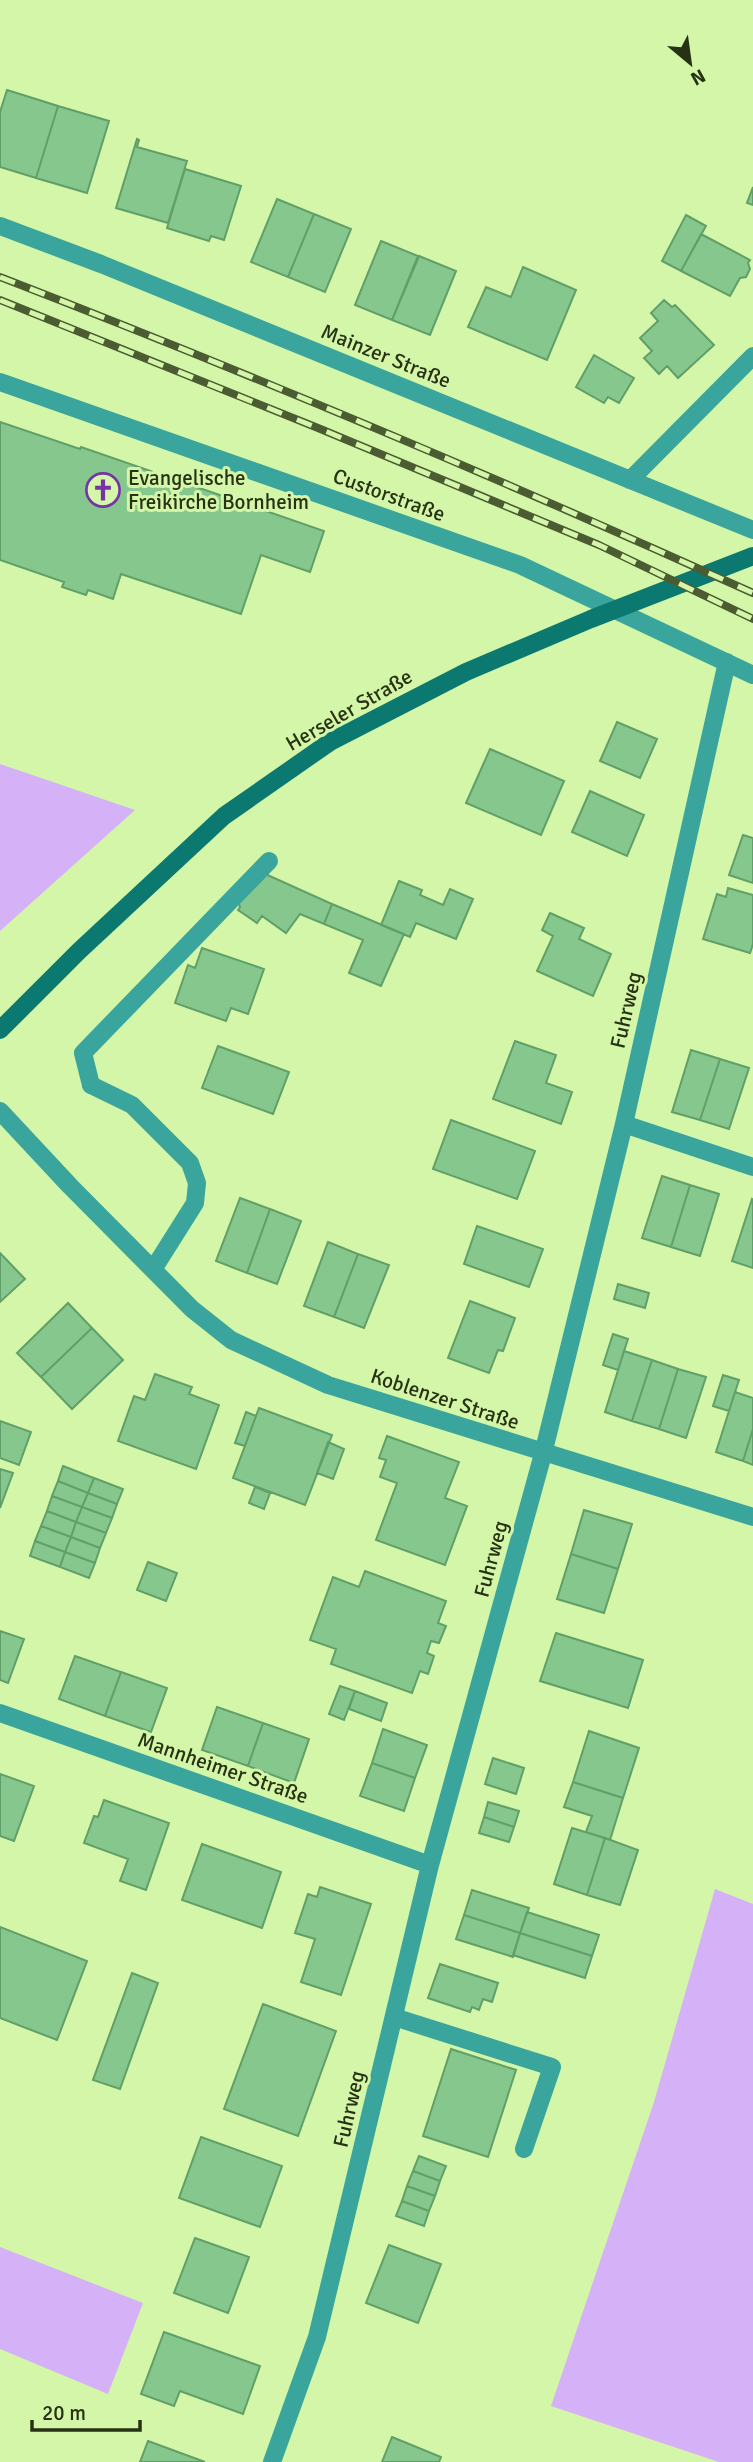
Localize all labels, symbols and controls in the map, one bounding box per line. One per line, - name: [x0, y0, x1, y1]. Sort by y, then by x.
- north arrow: [655, 28, 725, 98]
- text: N: [686, 63, 709, 91]
- street label: Mainzer Straße: [317, 318, 455, 394]
- street label: Custorstraße: [329, 463, 449, 527]
- place label: Evangelische Freikirche Bornheim: [128, 465, 309, 515]
- church icon: Evangelische Freikirche Bornheim: [84, 471, 122, 509]
- street label: Herseler Straße: [281, 663, 417, 757]
- street label: Fuhrweg: [605, 969, 647, 1051]
- street label: Koblenzer Straße: [367, 1363, 523, 1435]
- street label: Fuhrweg: [468, 1518, 514, 1600]
- street label: Mannheimer Straße: [134, 1727, 312, 1809]
- street label: Fuhrweg: [328, 2068, 370, 2150]
- scale bar: [32, 2388, 140, 2432]
- text: 20 m: [42, 2400, 86, 2426]

